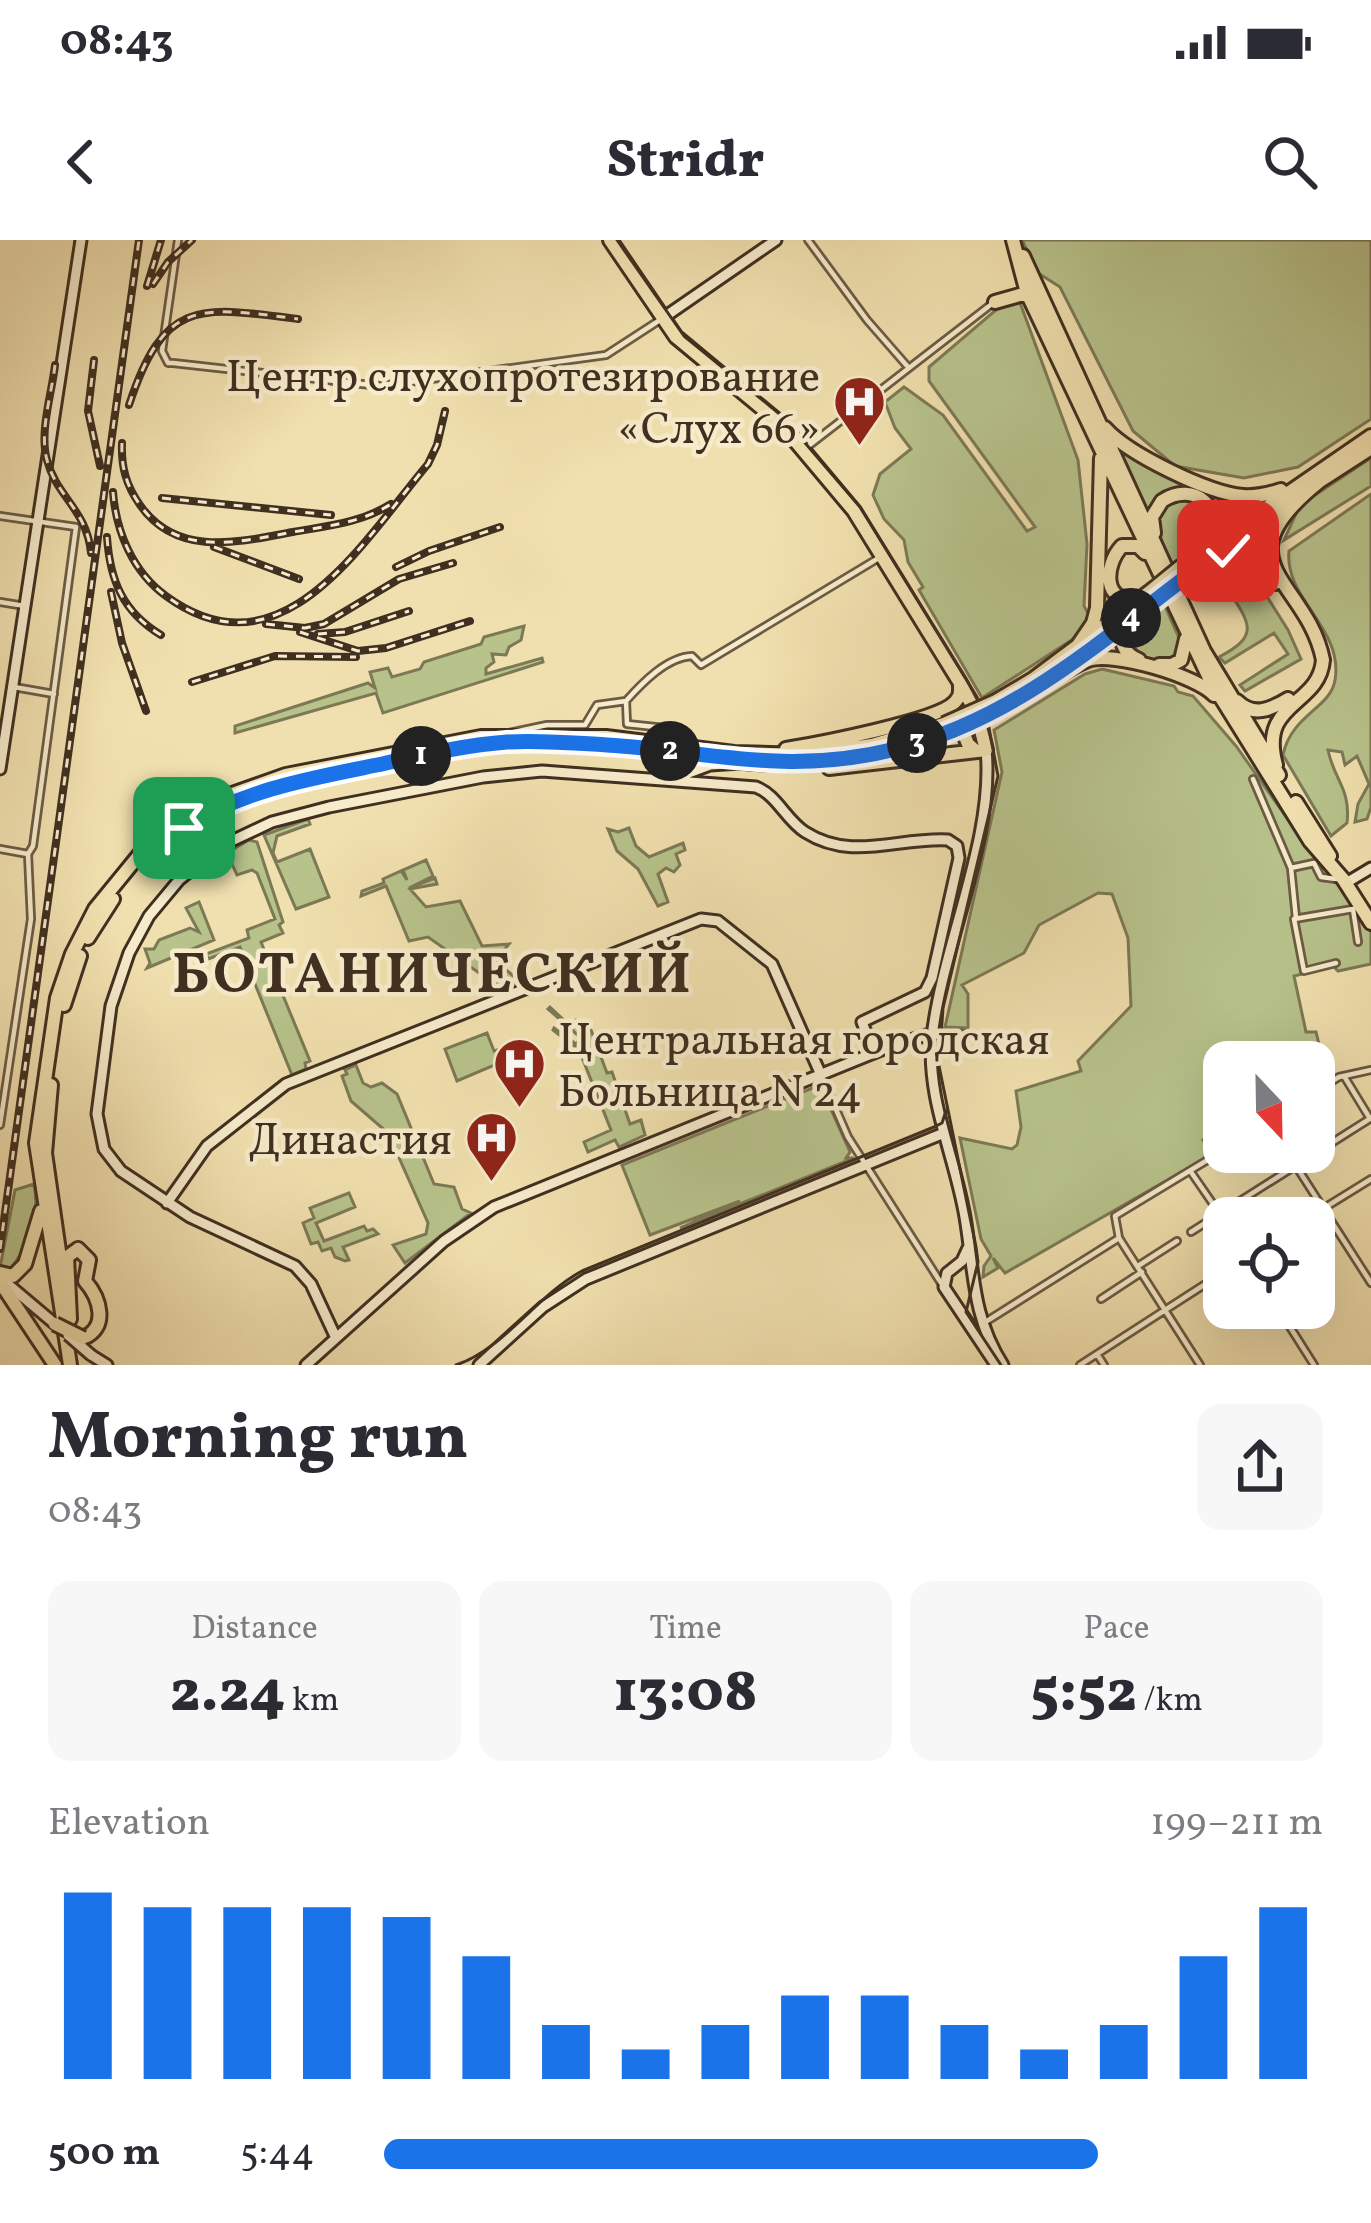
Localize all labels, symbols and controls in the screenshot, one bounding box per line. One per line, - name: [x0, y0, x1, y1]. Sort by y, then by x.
- text: 08:43: [60, 11, 174, 74]
- text: Stridr: [606, 125, 765, 200]
- icon: back: [48, 129, 114, 195]
- icon: search: [1257, 129, 1323, 195]
- place label: Центр слухопротезирование «Слух 66»: [226, 348, 820, 463]
- hospital icon: Центр слухопротезирование «Слух 66»: [831, 373, 887, 447]
- pin: [1177, 500, 1279, 602]
- icon: check: [1195, 518, 1261, 584]
- pin: 4: [1101, 588, 1161, 648]
- text: 4: [1121, 595, 1141, 641]
- pin: 3: [887, 713, 947, 773]
- text: 3: [909, 720, 925, 766]
- pin: 2: [640, 721, 700, 781]
- pin: 1: [391, 726, 451, 786]
- text: 2: [661, 728, 679, 774]
- text: 1: [414, 733, 428, 779]
- pin: [133, 777, 235, 879]
- icon: arrive: [151, 795, 217, 861]
- district label: БОТАНИЧЕСКИЙ: [172, 938, 694, 1017]
- place label: Центральная городская Больница N 24: [558, 1011, 1050, 1126]
- hospital icon: Центральная городская Больница N 24: [491, 1036, 547, 1110]
- north arrow: [1203, 1041, 1335, 1173]
- map controls: [1203, 1041, 1335, 1329]
- hospital icon: Династия: [463, 1110, 519, 1184]
- place label: Династия: [248, 1111, 452, 1174]
- button: locate: [1203, 1197, 1335, 1329]
- text: Morning run: [48, 1394, 469, 1486]
- button: share: [1197, 1404, 1323, 1530]
- text: 08:43: [48, 1485, 142, 1539]
- text: Distance: [191, 1607, 318, 1653]
- text: Time: [649, 1607, 722, 1653]
- text: Pace: [1084, 1607, 1150, 1653]
- text: 2.24: [170, 1653, 285, 1736]
- text: 13:08: [613, 1653, 758, 1736]
- text: 5:52: [1030, 1653, 1137, 1736]
- text: km: [285, 1679, 339, 1725]
- text: /km: [1137, 1679, 1203, 1725]
- text: Elevation: [48, 1797, 210, 1851]
- text: 199–211 m: [1150, 1797, 1323, 1851]
- text: 500 m: [48, 2127, 160, 2181]
- text: 5:44: [240, 2127, 315, 2181]

